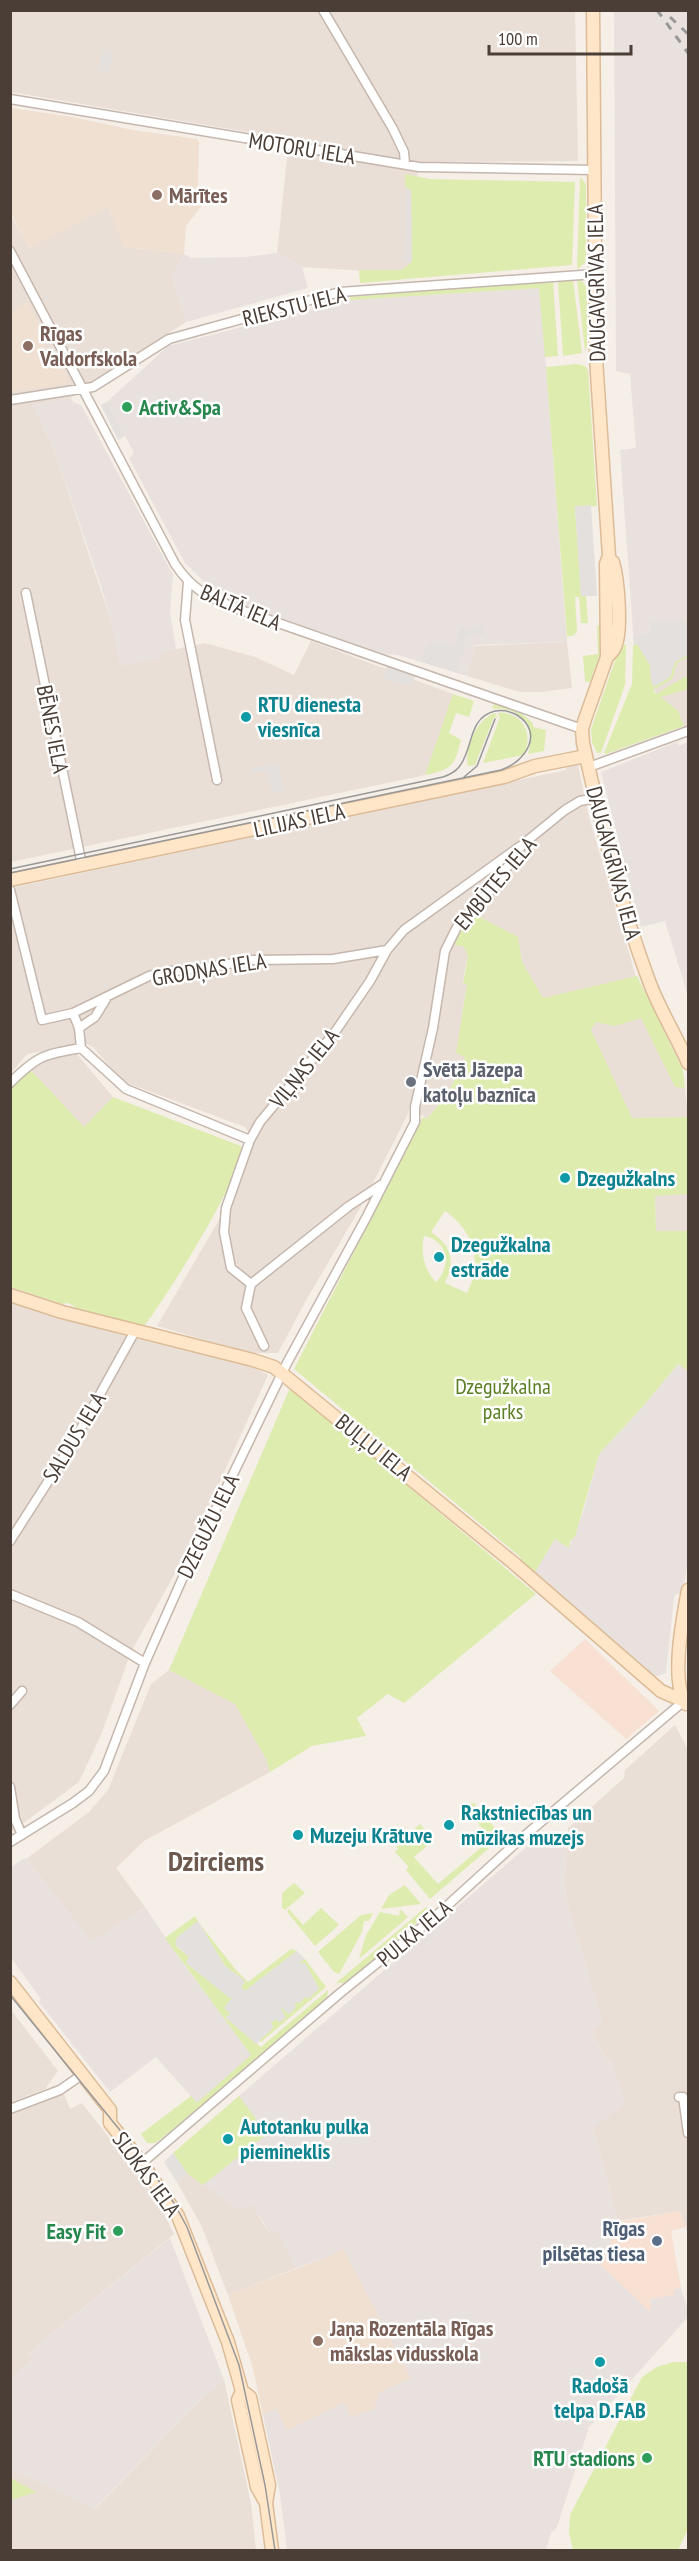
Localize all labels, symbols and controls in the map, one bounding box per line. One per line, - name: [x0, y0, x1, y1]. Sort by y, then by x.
- scale bar: [489, 18, 632, 56]
- text: 100 m: [498, 27, 538, 50]
- street label: MOTORU IELA: [247, 126, 358, 170]
- place label: Mārītes: [169, 181, 228, 209]
- marker: Mārītes: [150, 188, 164, 202]
- street label: DAUGAVGRĪVAS IELA: [581, 203, 611, 362]
- street label: RIEKSTU IELA: [239, 280, 349, 332]
- place label: Rīgas Valdorfskola: [39, 319, 137, 372]
- marker: Rīgas Valdorfskola: [21, 339, 35, 353]
- place label: Activ&Spa: [138, 393, 221, 421]
- marker: Activ&Spa: [120, 400, 134, 414]
- street label: BALTĀ IELA: [196, 578, 286, 637]
- street label: BĒNES IELA: [31, 682, 75, 776]
- place label: RTU dienesta viesnīca: [257, 690, 361, 743]
- marker: RTU dienesta viesnīca: [239, 710, 253, 724]
- street label: DAUGAVGRĪVAS IELA: [580, 783, 648, 943]
- street label: LILIJAS IELA: [251, 797, 348, 843]
- street label: EMBŪTES IELA: [448, 830, 542, 935]
- street label: GRODŅAS IELA: [150, 946, 269, 992]
- street label: VIĻŅAS IELA: [263, 1022, 345, 1115]
- place label: Svētā Jāzepa katoļu baznīca: [423, 1055, 536, 1108]
- marker: Svētā Jāzepa katoļu baznīca: [404, 1075, 418, 1089]
- place label: Dzegužkalns: [577, 1164, 675, 1192]
- marker: Dzegužkalns: [558, 1171, 572, 1185]
- place label: Dzegužkalna estrāde: [451, 1230, 551, 1283]
- marker: Dzegužkalna estrāde: [432, 1250, 446, 1264]
- park label: Dzegužkalna parks: [455, 1372, 551, 1425]
- street label: SALDUS IELA: [36, 1386, 112, 1487]
- street label: BUĻĻU IELA: [330, 1408, 418, 1487]
- street label: DZEGUŽU IELA: [171, 1469, 246, 1583]
- place label: Rakstniecības un mūzikas muzejs: [461, 1798, 592, 1851]
- marker: Rakstniecības un mūzikas muzejs: [442, 1818, 456, 1832]
- place label: Muzeju Krātuve: [310, 1821, 432, 1849]
- marker: Muzeju Krātuve: [291, 1828, 305, 1842]
- district label: Dzirciems: [168, 1842, 264, 1879]
- street label: PULKA IELA: [371, 1893, 458, 1972]
- place label: Autotanku pulka piemineklis: [239, 2112, 369, 2165]
- street label: SLOKAS IELA: [107, 2126, 188, 2223]
- marker: Autotanku pulka piemineklis: [221, 2132, 235, 2146]
- place label: Rīgas pilsētas tiesa: [543, 2214, 645, 2267]
- place label: Easy Fit: [47, 2217, 107, 2245]
- marker: Easy Fit: [111, 2224, 125, 2238]
- marker: Rīgas pilsētas tiesa: [650, 2234, 664, 2248]
- place label: Jaņa Rozentāla Rīgas mākslas vidusskola: [329, 2314, 494, 2367]
- marker: Jaņa Rozentāla Rīgas mākslas vidusskola: [311, 2334, 325, 2348]
- marker: Radošā telpa D.FAB: [593, 2355, 607, 2369]
- place label: Radošā telpa D.FAB: [554, 2371, 646, 2424]
- place label: RTU stadions: [533, 2444, 635, 2472]
- marker: RTU stadions: [640, 2451, 654, 2465]

